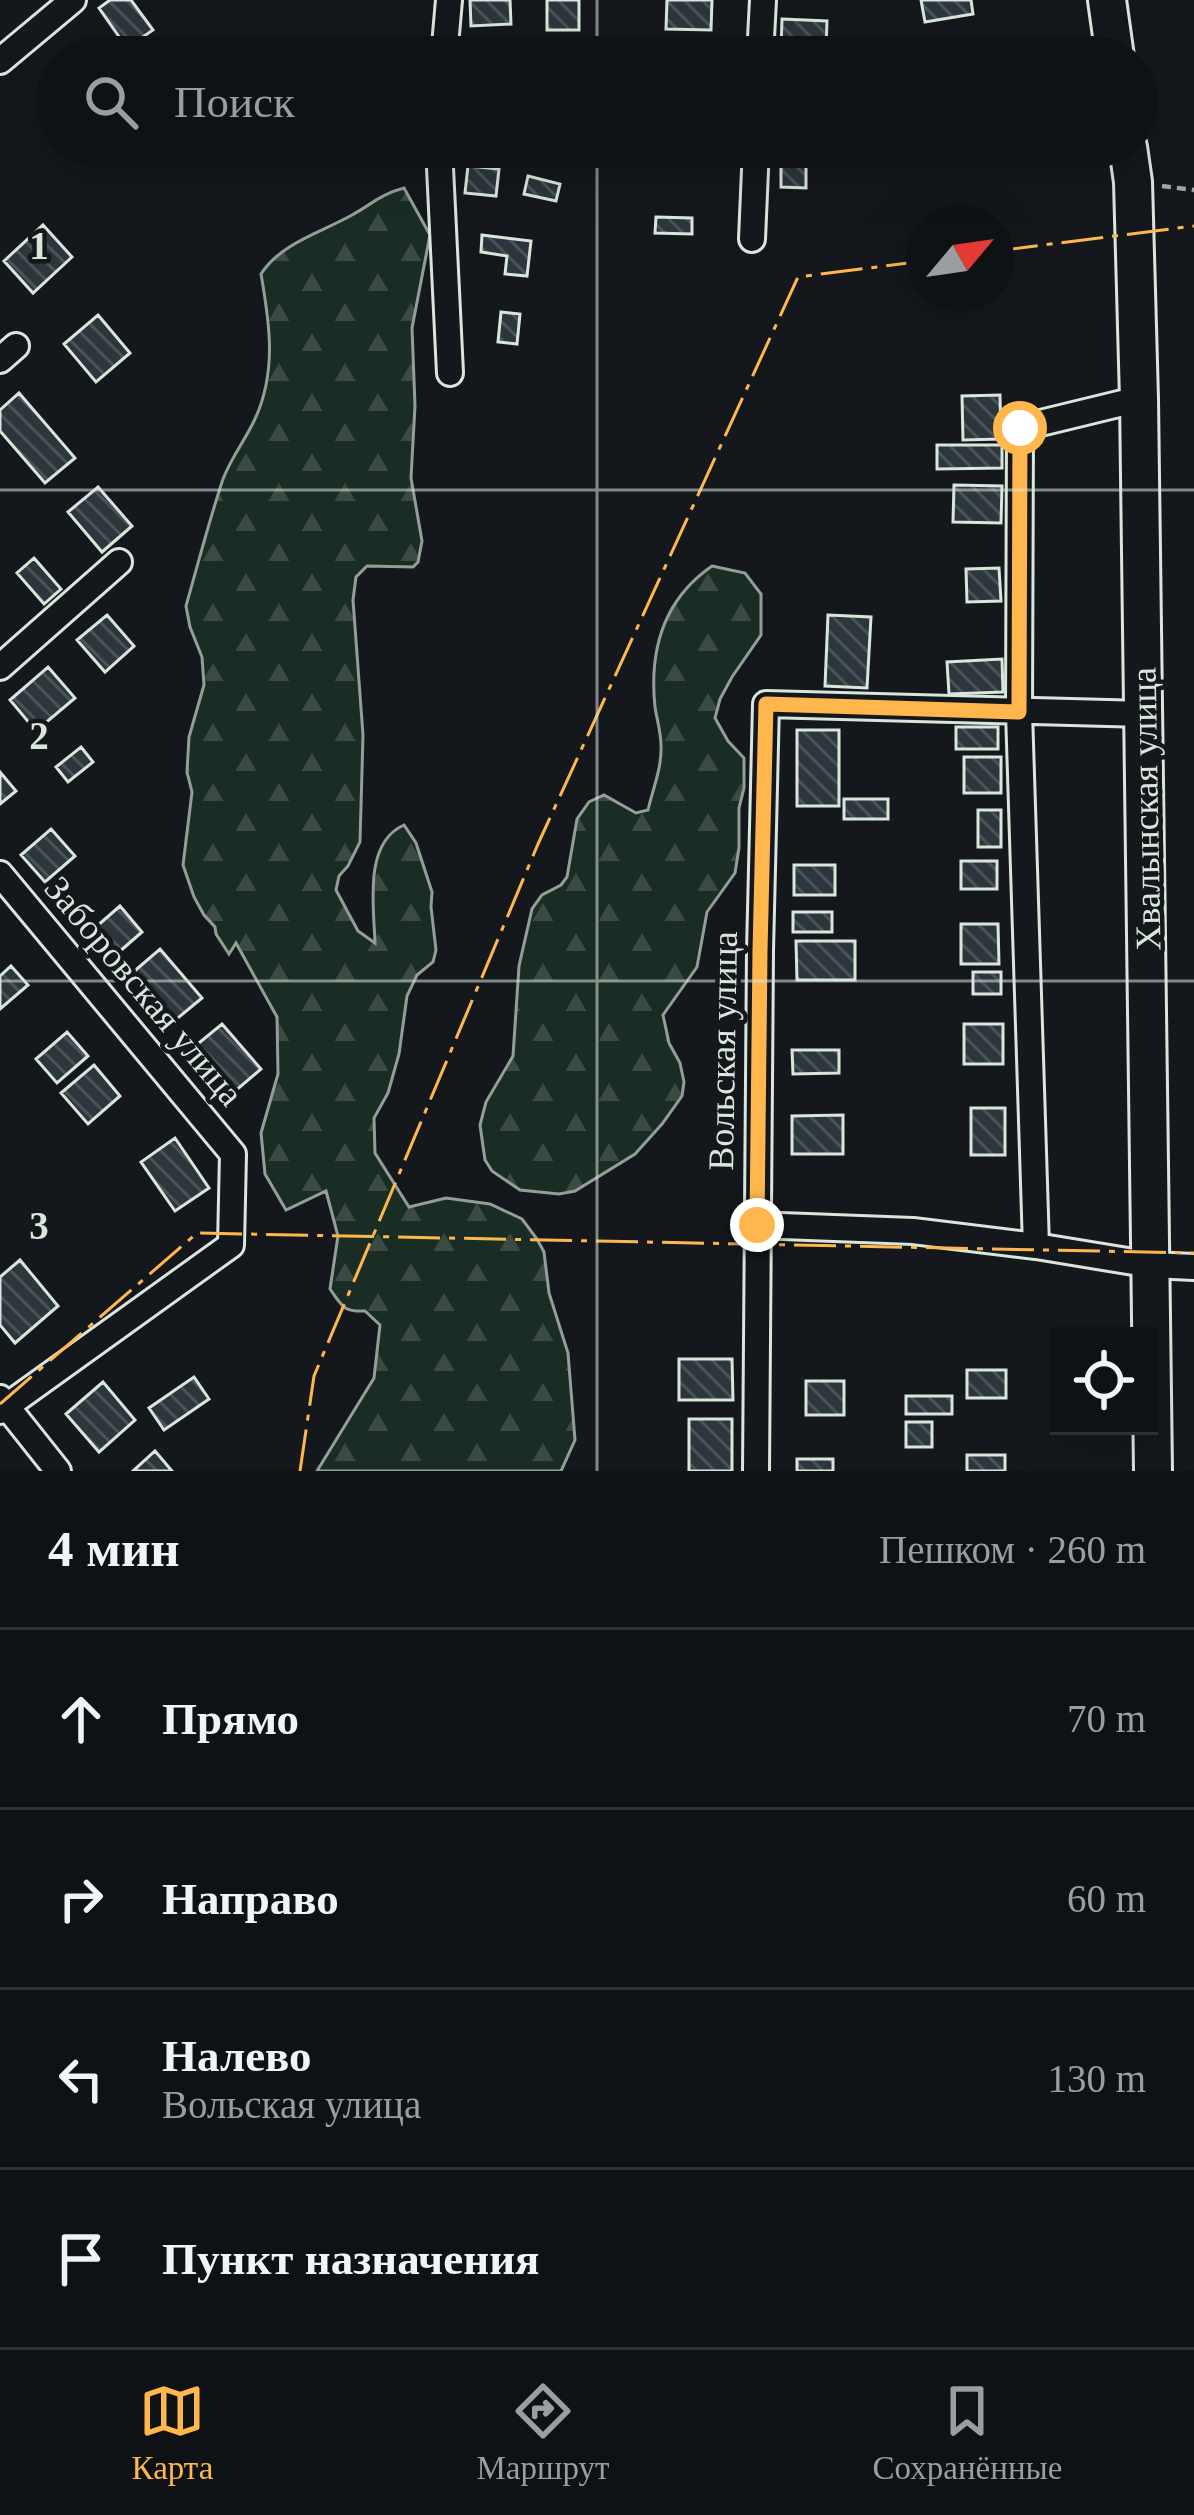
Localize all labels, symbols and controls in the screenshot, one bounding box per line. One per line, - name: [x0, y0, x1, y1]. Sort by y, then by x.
- search box: [36, 36, 1158, 168]
- icon: search: [78, 69, 144, 135]
- text: Поиск: [174, 77, 295, 127]
- north arrow: [906, 204, 1014, 312]
- text: 1: [29, 224, 49, 267]
- route start: [993, 401, 1047, 455]
- street label: Хвалынская улица: [1124, 667, 1168, 951]
- text: 2: [29, 714, 49, 757]
- street label: Заборовская улица: [37, 868, 251, 1114]
- street label: Вольская улица: [701, 931, 745, 1171]
- route end: [730, 1198, 784, 1252]
- text: 3: [29, 1204, 49, 1247]
- map controls: [1050, 1327, 1158, 1435]
- button: locate: [1050, 1327, 1158, 1435]
- text: 4 мин: [48, 1521, 180, 1577]
- text: Пешком · 260 m: [879, 1528, 1146, 1571]
- icon: ahead: [48, 1686, 114, 1752]
- text: Прямо: [162, 1694, 299, 1744]
- text: 70 m: [1067, 1697, 1146, 1740]
- icon: right: [48, 1866, 114, 1932]
- text: Направо: [162, 1874, 339, 1924]
- text: 60 m: [1067, 1877, 1146, 1920]
- text: Налево: [162, 2031, 312, 2081]
- icon: left: [48, 2046, 114, 2112]
- text: 130 m: [1047, 2057, 1146, 2100]
- text: Вольская улица: [162, 2083, 421, 2126]
- icon: arrive: [48, 2226, 114, 2292]
- text: Пункт назначения: [162, 2234, 539, 2284]
- tab: Карта: [132, 2378, 213, 2487]
- tab: Маршрут: [477, 2378, 609, 2487]
- tab: Сохранённые: [873, 2378, 1062, 2487]

